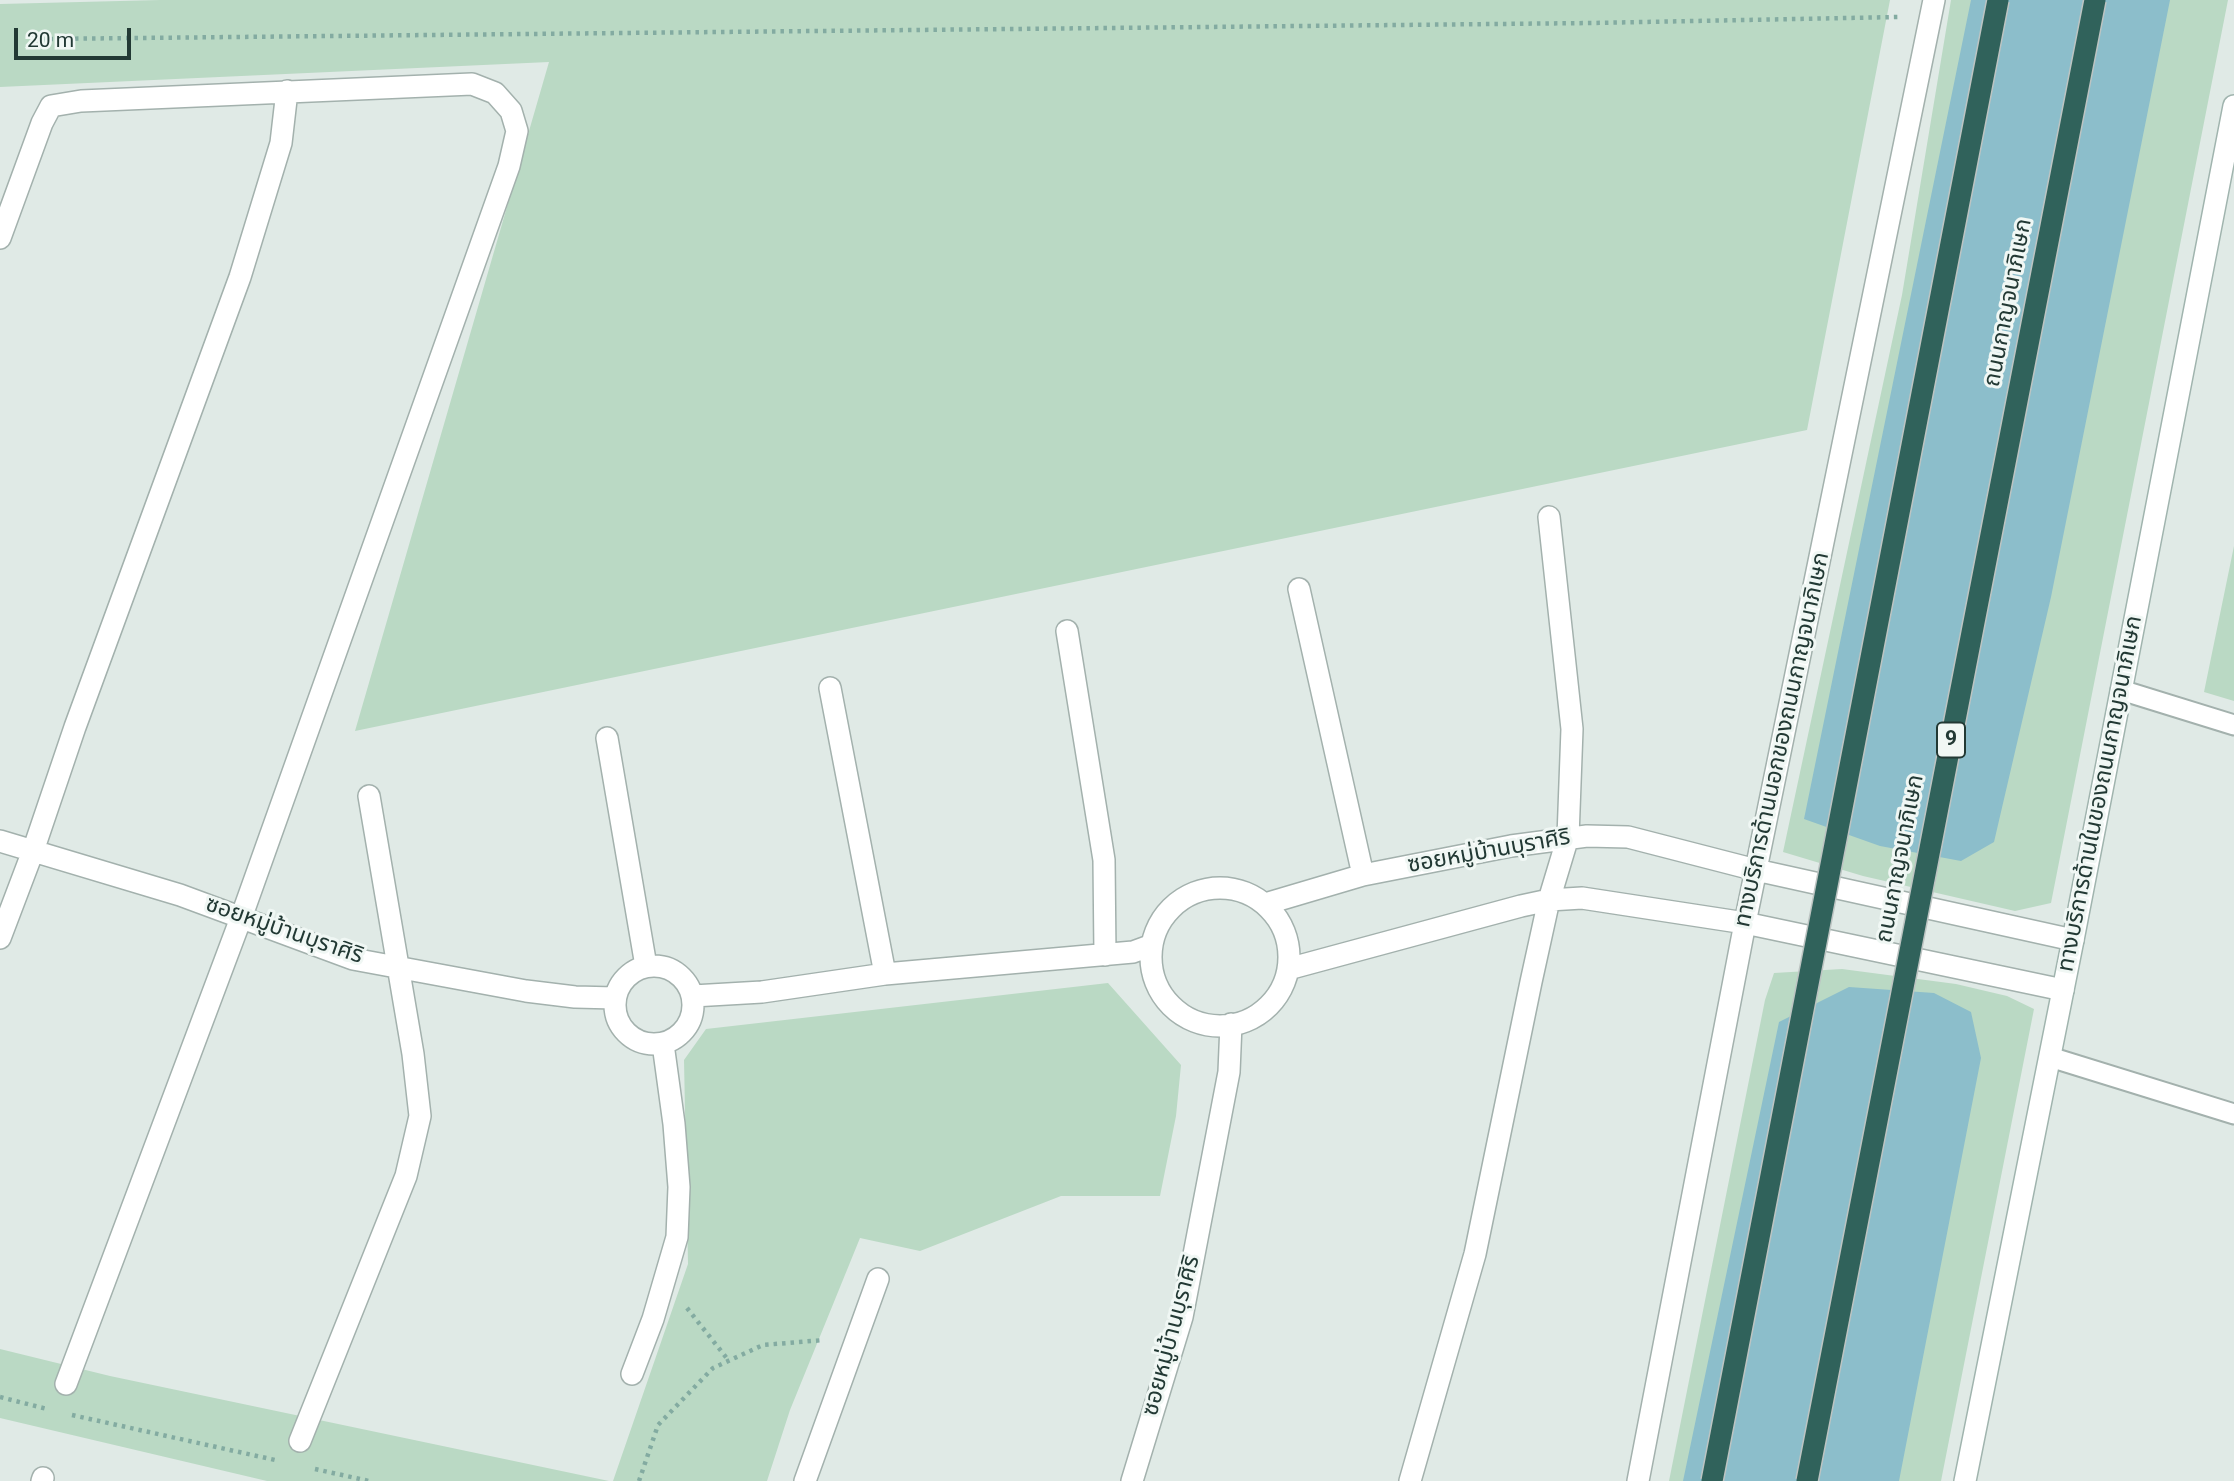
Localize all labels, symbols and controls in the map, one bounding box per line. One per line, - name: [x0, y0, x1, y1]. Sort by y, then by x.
- scale bar: [18, 14, 135, 58]
- text: 20 m: [27, 28, 74, 52]
- street label: ถนนกาญจนาภิเษก: [1979, 217, 2039, 389]
- street label: ทางบริการด้านนอกของถนนกาญจนาภิเษก: [1730, 550, 1836, 930]
- street label: ทางบริการด้านในของถนนกาญจนาภิเษก: [2053, 614, 2149, 974]
- road number: 9: [1937, 722, 1965, 758]
- street label: ถนนกาญจนาภิเษก: [1871, 773, 1931, 945]
- street label: ซอยหมู่บ้านบุราศิริ: [1405, 824, 1573, 880]
- street label: ซอยหมู่บ้านบุราศิริ: [202, 891, 366, 971]
- street label: ซอยหมู่บ้านบุราศิริ: [1137, 1253, 1207, 1419]

